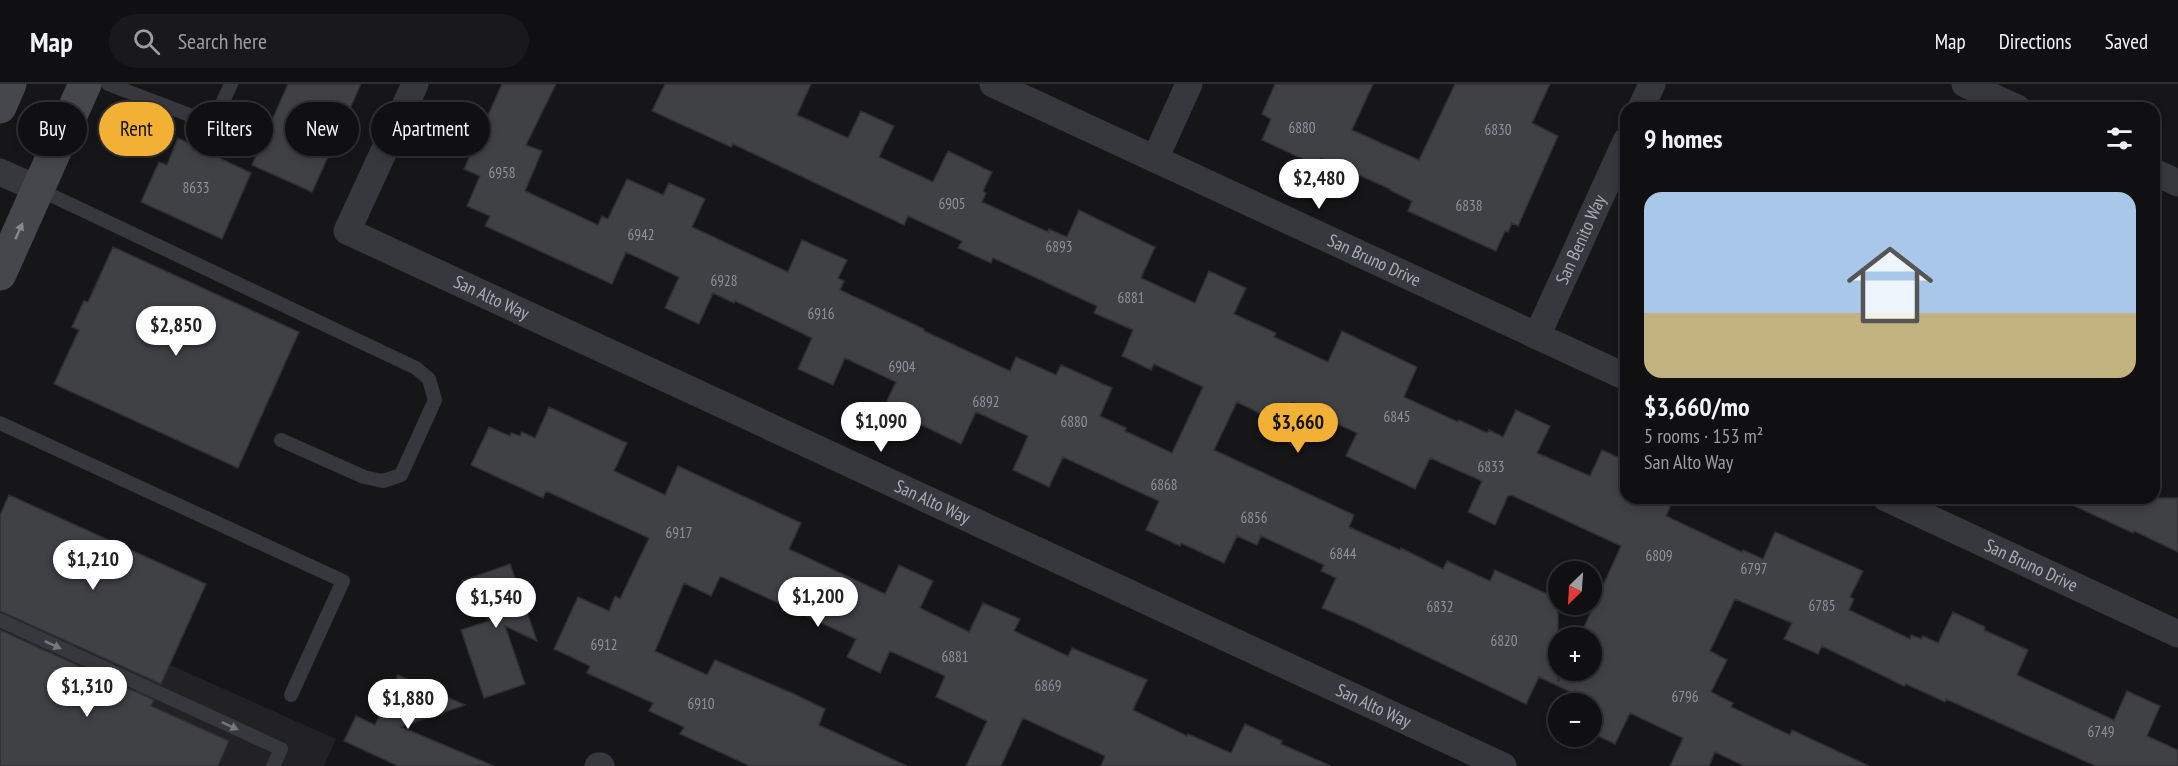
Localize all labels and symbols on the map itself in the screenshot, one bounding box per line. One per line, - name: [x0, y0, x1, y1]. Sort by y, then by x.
- house number: 6880: [1288, 118, 1316, 137]
- house number: 6830: [1484, 120, 1512, 139]
- pin: $2,480: [1270, 159, 1368, 210]
- house number: 6958: [488, 163, 516, 182]
- house number: 8633: [182, 178, 210, 197]
- street label: San Benito Way: [1550, 191, 1611, 288]
- house number: 6905: [938, 194, 966, 213]
- house number: 6838: [1455, 196, 1483, 215]
- one-way arrow: [14, 222, 24, 240]
- house number: 6942: [627, 225, 655, 244]
- street label: San Bruno Drive: [1324, 229, 1425, 291]
- house number: 6893: [1045, 237, 1073, 256]
- street label: San Alto Way: [450, 270, 533, 325]
- house number: 6928: [710, 271, 738, 290]
- house number: 6881: [1117, 288, 1145, 307]
- house number: 6916: [807, 304, 835, 323]
- pin: $2,850: [127, 306, 225, 357]
- house number: 6904: [888, 357, 916, 376]
- house number: 6892: [972, 392, 1000, 411]
- pin: $1,090: [832, 402, 930, 453]
- pin: $3,660: [1249, 403, 1347, 454]
- house number: 6845: [1383, 407, 1411, 426]
- house number: 6880: [1060, 412, 1088, 431]
- house number: 6833: [1477, 457, 1505, 476]
- street label: San Alto Way: [891, 474, 974, 529]
- house number: 6868: [1150, 475, 1178, 494]
- house number: 6856: [1240, 508, 1268, 527]
- house number: 6917: [665, 523, 693, 542]
- street label: San Bruno Drive: [1981, 534, 2081, 597]
- pin: $1,210: [44, 540, 142, 591]
- house number: 6844: [1329, 544, 1357, 563]
- house number: 6809: [1645, 546, 1673, 565]
- house number: 6797: [1740, 559, 1768, 578]
- north arrow: [1548, 561, 1602, 615]
- pin: $1,200: [769, 577, 867, 628]
- pin: $1,540: [447, 578, 545, 629]
- house number: 6785: [1808, 596, 1836, 615]
- house number: 6832: [1426, 597, 1454, 616]
- house number: 6820: [1490, 631, 1518, 650]
- house number: 6912: [590, 635, 618, 654]
- one-way arrow: [45, 640, 62, 649]
- house number: 6881: [941, 647, 969, 666]
- pin: $1,310: [38, 667, 136, 718]
- house number: 6869: [1034, 676, 1062, 695]
- street label: San Alto Way: [1332, 678, 1415, 733]
- pin: $1,880: [359, 679, 457, 730]
- house number: 6796: [1671, 687, 1699, 706]
- house number: 6910: [687, 694, 715, 713]
- one-way arrow: [222, 721, 239, 730]
- house number: 6749: [2087, 722, 2115, 741]

